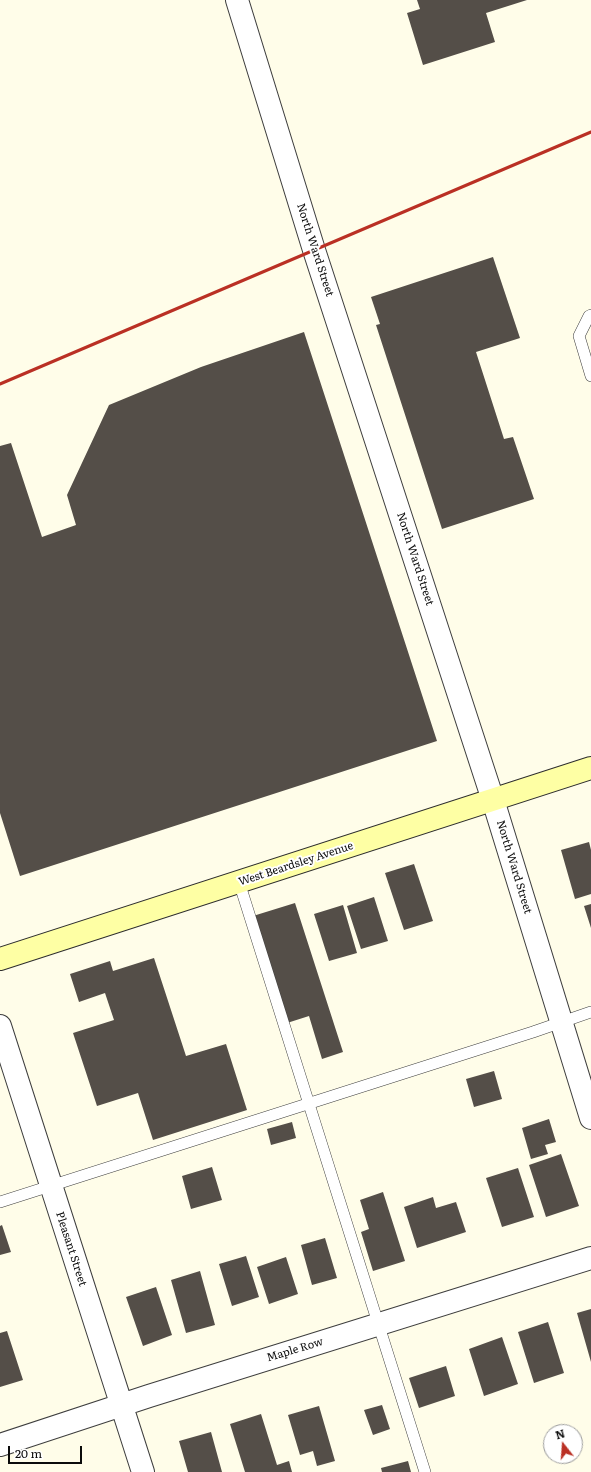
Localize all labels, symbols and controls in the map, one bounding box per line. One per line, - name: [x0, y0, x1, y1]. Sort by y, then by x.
- street label: North Ward Street: [294, 202, 336, 298]
- street label: North Ward Street: [394, 511, 436, 607]
- street label: North Ward Street: [493, 819, 535, 915]
- street label: West Beardsley Avenue: [237, 839, 355, 889]
- street label: Pleasant Street: [53, 1210, 89, 1288]
- street label: Maple Row: [265, 1335, 325, 1365]
- north arrow: [543, 1424, 583, 1464]
- text: N: [553, 1424, 567, 1442]
- scale bar: [10, 1438, 84, 1464]
- text: 20 m: [15, 1444, 42, 1462]

